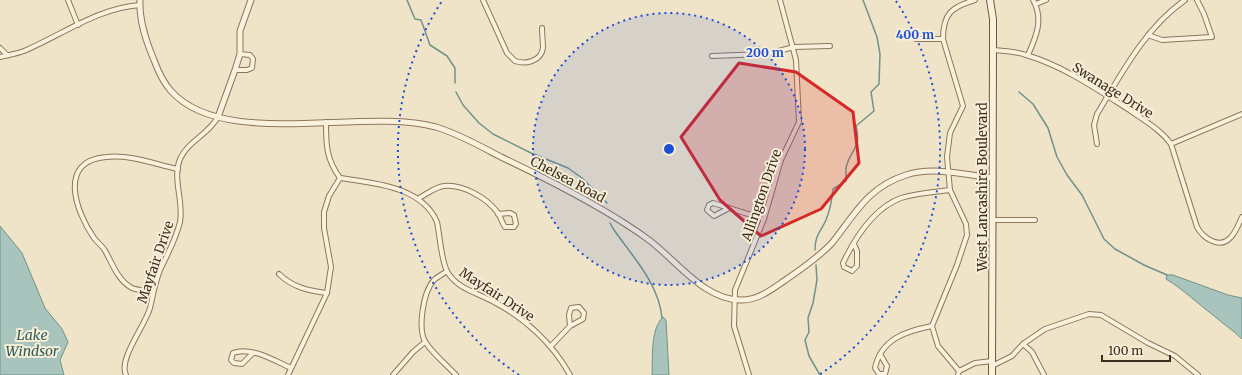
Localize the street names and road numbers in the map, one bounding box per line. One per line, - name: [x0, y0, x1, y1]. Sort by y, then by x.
- street label: Swanage Drive: [1069, 59, 1157, 122]
- street label: West Lancashire Boulevard: [974, 102, 991, 272]
- street label: Allington Drive: [737, 147, 785, 244]
- street label: Chelsea Road: [527, 153, 608, 206]
- street label: Mayfair Drive: [133, 219, 178, 306]
- street label: Mayfair Drive: [456, 264, 538, 325]

